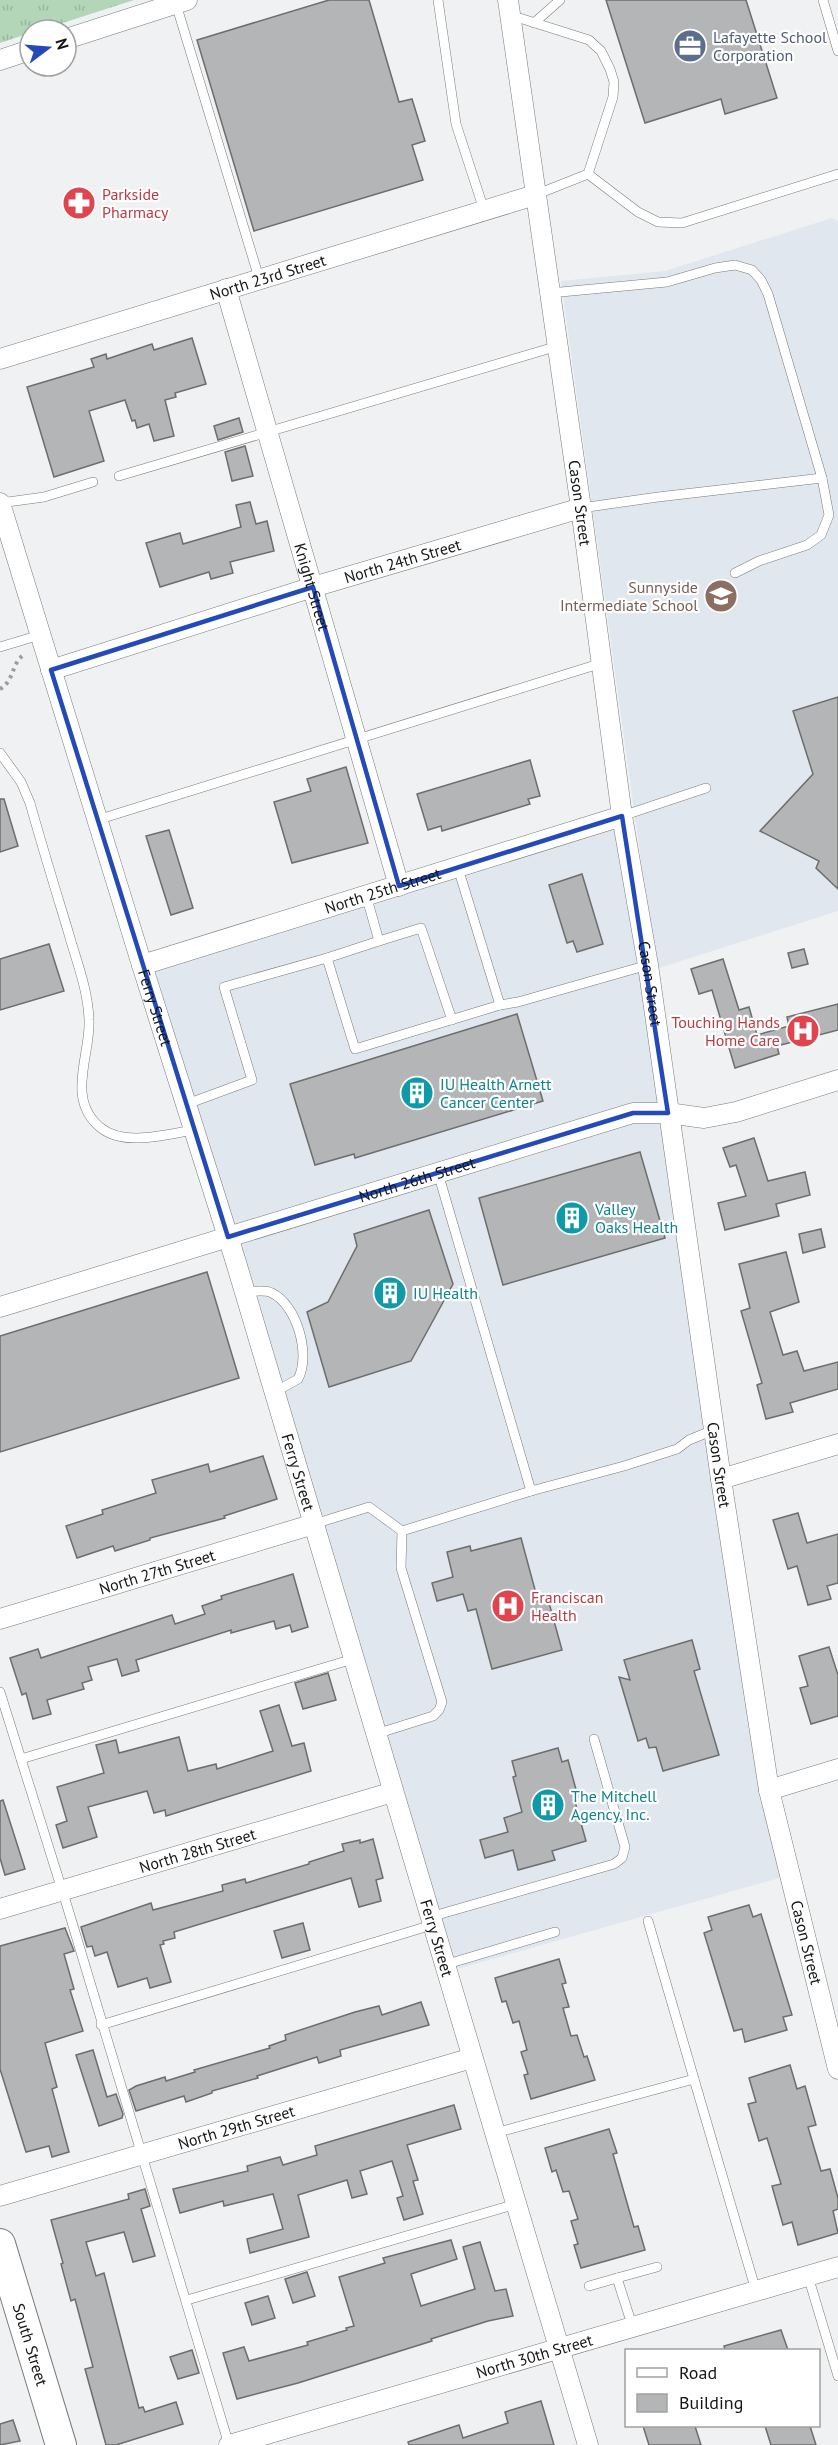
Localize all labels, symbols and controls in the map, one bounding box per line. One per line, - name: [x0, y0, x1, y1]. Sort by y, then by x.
- north arrow: [18, 18, 78, 78]
- place label: Lafayette School Corporation: [713, 27, 827, 65]
- office icon: Lafayette School Corporation: [672, 28, 708, 64]
- text: N: [51, 36, 73, 52]
- place label: Parkside Pharmacy: [102, 184, 169, 222]
- pharmacy icon: Parkside Pharmacy: [61, 185, 97, 221]
- street label: North 23rd Street: [207, 250, 329, 304]
- street label: Cason Street: [564, 459, 596, 547]
- street label: North 24th Street: [342, 534, 464, 587]
- street label: Knight Street: [290, 541, 335, 633]
- place label: Sunnyside Intermediate School: [560, 577, 698, 615]
- school or university icon: Sunnyside Intermediate School: [703, 578, 739, 614]
- street label: North 25th Street: [322, 863, 444, 918]
- street label: Cason Street: [634, 939, 667, 1028]
- street label: Ferry Street: [134, 967, 177, 1049]
- place label: Touching Hands Home Care: [671, 1012, 780, 1050]
- hospital icon: Touching Hands Home Care: [785, 1013, 821, 1049]
- place label: IU Health Arnett Cancer Center: [440, 1074, 552, 1112]
- building icon: IU Health Arnett Cancer Center: [399, 1075, 435, 1111]
- street label: North 26th Street: [356, 1152, 478, 1206]
- place label: Valley Oaks Health: [594, 1199, 678, 1237]
- building icon: Valley Oaks Health: [554, 1200, 590, 1236]
- building icon: IU Health: [372, 1275, 408, 1311]
- place label: IU Health: [413, 1283, 478, 1303]
- street label: Cason Street: [703, 1421, 735, 1509]
- street label: Ferry Street: [278, 1431, 319, 1514]
- street label: North 27th Street: [97, 1544, 218, 1598]
- place label: Franciscan Health: [531, 1587, 604, 1625]
- hospital icon: Franciscan Health: [490, 1588, 526, 1624]
- place label: The Mitchell Agency, Inc.: [571, 1786, 657, 1824]
- building icon: The Mitchell Agency, Inc.: [530, 1787, 566, 1823]
- street label: North 28th Street: [137, 1823, 259, 1877]
- street label: Ferry Street: [416, 1897, 458, 1979]
- street label: Cason Street: [787, 1898, 827, 1987]
- street label: North 29th Street: [175, 2100, 297, 2153]
- street label: South Street: [9, 2301, 53, 2389]
- street label: North 30th Street: [474, 2329, 595, 2382]
- legend: [625, 2349, 820, 2427]
- text: Road: [679, 2361, 717, 2384]
- text: Building: [679, 2391, 743, 2414]

